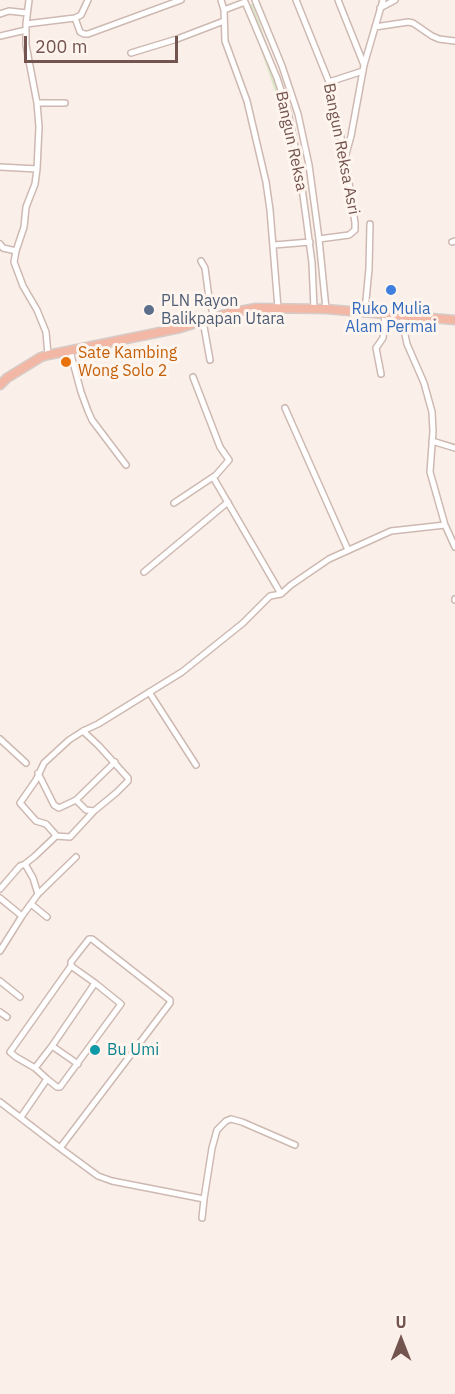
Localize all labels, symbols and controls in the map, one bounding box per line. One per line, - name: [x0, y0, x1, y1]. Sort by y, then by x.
- scale bar: [27, 24, 182, 62]
- text: 200 m: [35, 35, 87, 58]
- street label: Bangun Reksa Asri: [319, 82, 363, 216]
- street label: Bangun Reksa: [271, 89, 311, 193]
- marker: Ruko Mulia Alam Permai: [384, 283, 398, 297]
- place label: PLN Rayon Balikpapan Utara: [161, 291, 285, 329]
- place label: Ruko Mulia Alam Permai: [345, 299, 437, 337]
- marker: PLN Rayon Balikpapan Utara: [142, 303, 156, 317]
- place label: Sate Kambing Wong Solo 2: [78, 343, 177, 381]
- marker: Sate Kambing Wong Solo 2: [59, 355, 73, 369]
- place label: Bu Umi: [107, 1040, 159, 1060]
- marker: Bu Umi: [88, 1043, 102, 1057]
- north arrow: [371, 1310, 431, 1370]
- text: U: [395, 1312, 407, 1332]

